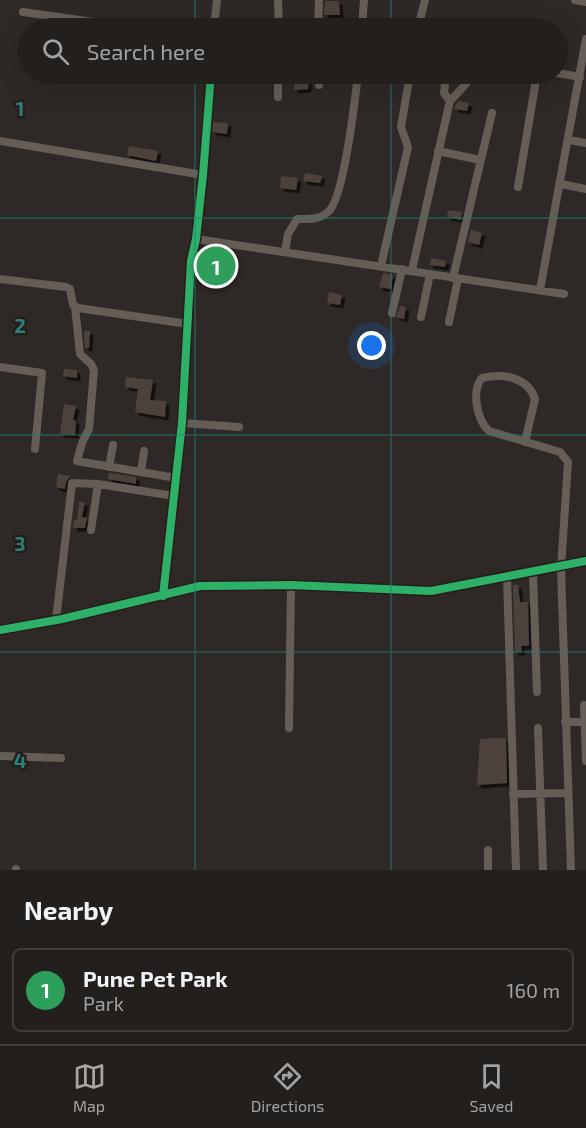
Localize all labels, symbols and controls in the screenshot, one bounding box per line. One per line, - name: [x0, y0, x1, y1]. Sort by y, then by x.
- search box: [18, 18, 568, 84]
- icon: search: [39, 35, 72, 68]
- text: Search here: [87, 38, 205, 64]
- text: 1: [16, 96, 24, 120]
- pin: 1: [196, 244, 236, 288]
- text: 2: [14, 313, 26, 337]
- your location: [357, 331, 386, 360]
- text: 3: [14, 531, 26, 555]
- text: 4: [14, 748, 27, 772]
- text: Nearby: [24, 894, 113, 925]
- text: Pune Pet Park: [83, 965, 227, 991]
- text: 1: [41, 978, 50, 1002]
- text: 160 m: [507, 978, 560, 1002]
- text: Park: [83, 991, 124, 1015]
- tab: Map: [73, 1060, 106, 1115]
- tab: Directions: [251, 1060, 324, 1115]
- tab: Saved: [470, 1060, 513, 1115]

